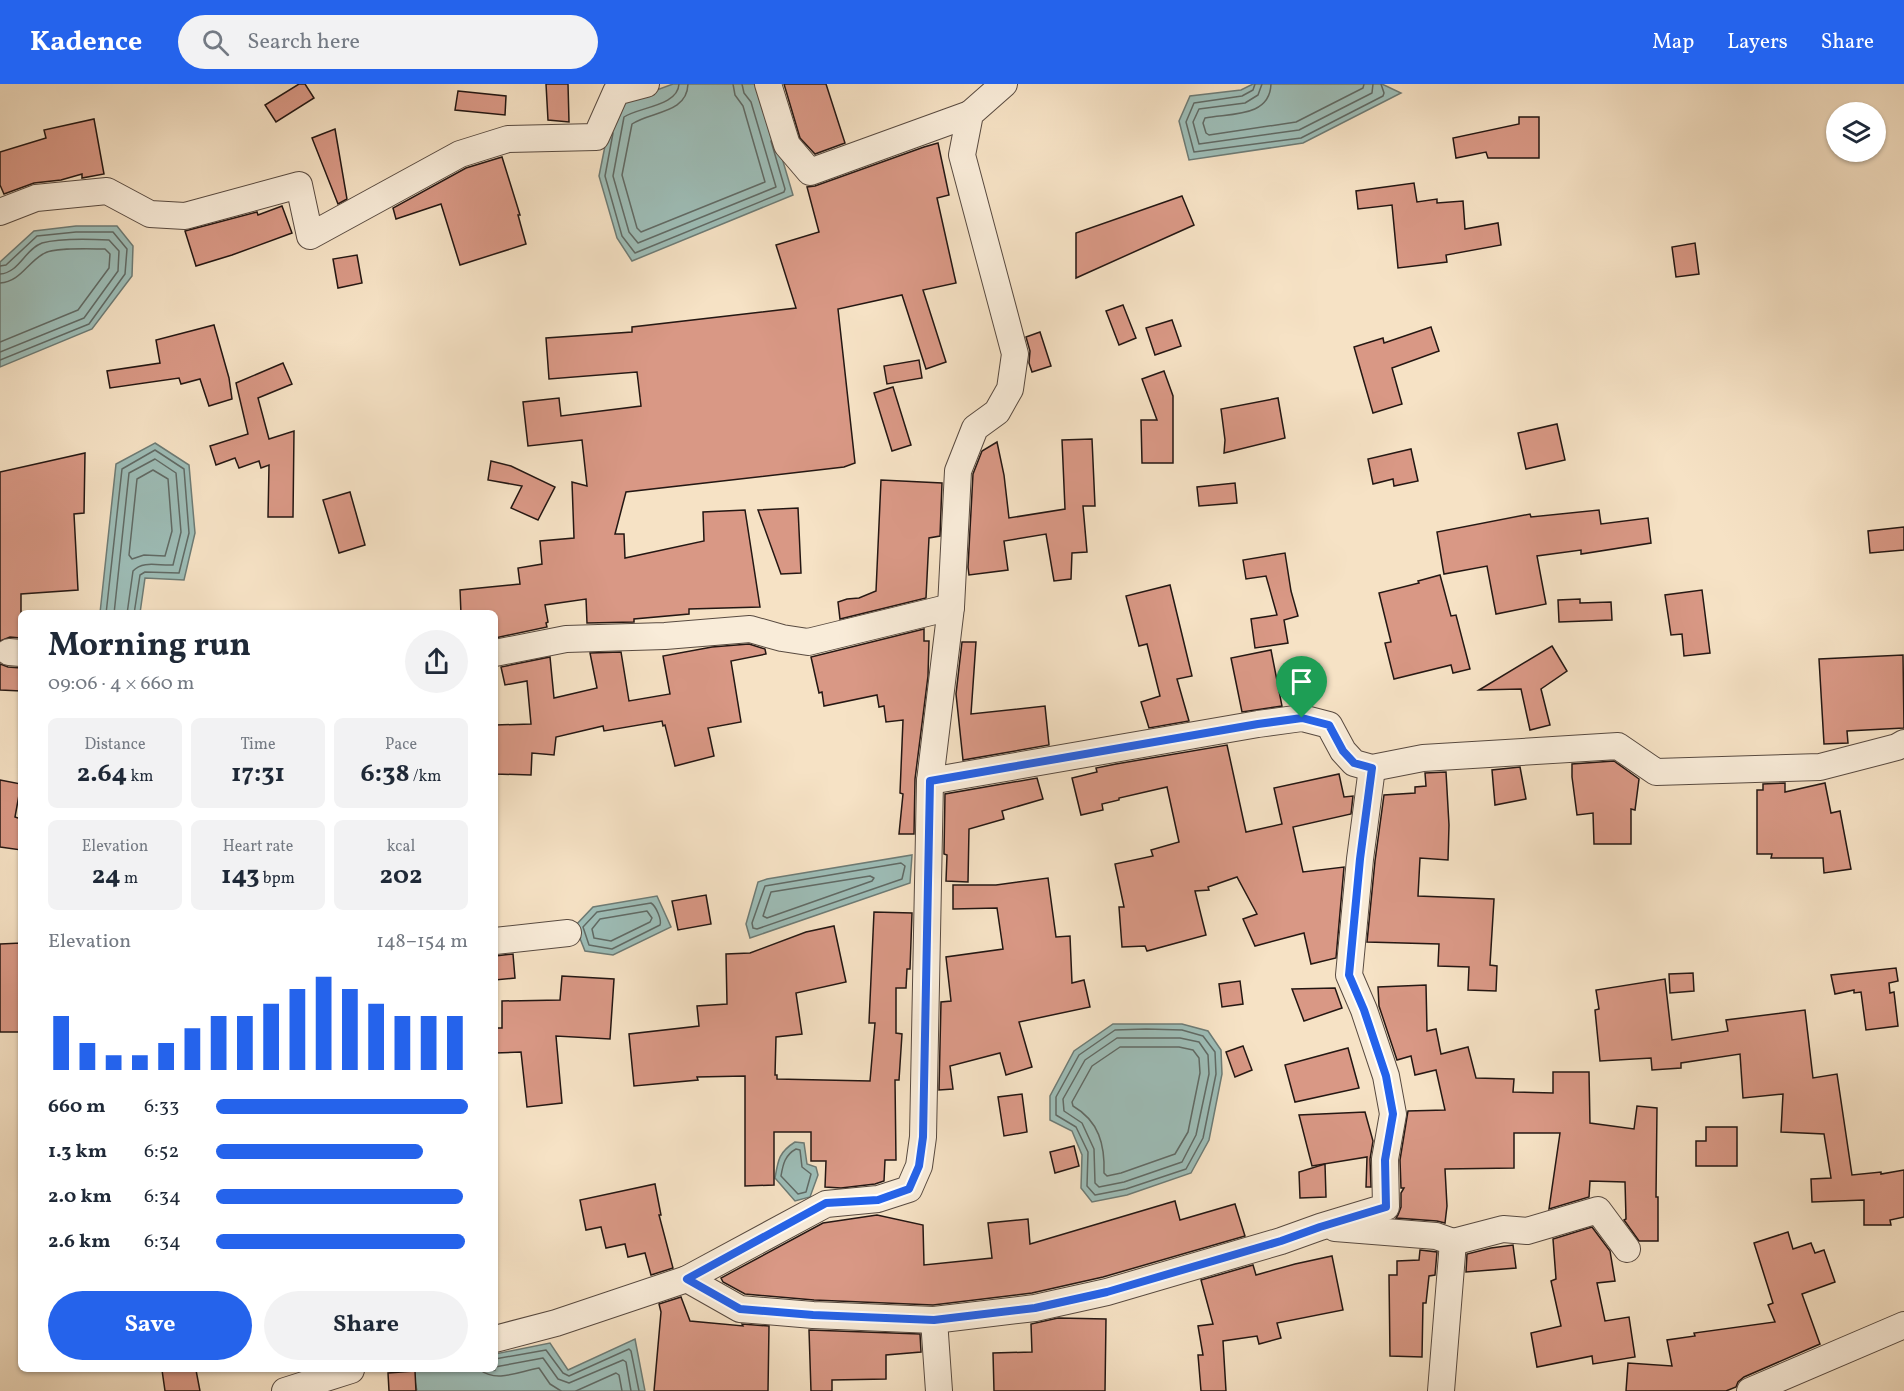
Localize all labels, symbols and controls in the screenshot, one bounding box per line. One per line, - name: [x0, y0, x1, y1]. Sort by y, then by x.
- search box: [178, 15, 598, 69]
- text: Kadence: [30, 23, 142, 62]
- icon: search: [199, 26, 232, 59]
- text: Search here: [247, 27, 360, 58]
- text: Map: [1652, 28, 1694, 57]
- text: Layers: [1727, 28, 1788, 57]
- text: Share: [1821, 28, 1874, 57]
- map controls: [1826, 102, 1886, 162]
- button: layers: [1826, 102, 1886, 162]
- text: Morning run: [48, 624, 251, 670]
- button: share: [405, 630, 468, 693]
- pin: [1276, 656, 1327, 718]
- icon: arrive: [1285, 665, 1318, 698]
- text: 09:06 · 4 × 660 m: [48, 670, 195, 698]
- text: Distance: [84, 734, 146, 756]
- text: Time: [240, 734, 276, 756]
- text: Pace: [385, 734, 417, 756]
- text: 2.64: [77, 756, 127, 792]
- text: 17:31: [231, 756, 285, 792]
- text: 6:38: [360, 756, 410, 792]
- text: km: [127, 766, 153, 788]
- text: /km: [410, 766, 442, 788]
- text: Elevation: [82, 836, 148, 858]
- text: Heart rate: [223, 836, 293, 858]
- text: kcal: [387, 836, 415, 858]
- text: 24: [92, 858, 121, 894]
- text: 143: [221, 858, 260, 894]
- text: 202: [380, 858, 422, 894]
- text: m: [121, 868, 138, 890]
- text: bpm: [260, 868, 295, 890]
- text: Elevation: [48, 928, 131, 956]
- text: 148–154 m: [376, 928, 468, 956]
- text: 660 m: [48, 1093, 106, 1121]
- text: 6:33: [144, 1093, 179, 1121]
- text: 1.3 km: [48, 1138, 107, 1166]
- text: 6:52: [144, 1138, 179, 1166]
- text: 2.0 km: [48, 1183, 112, 1211]
- text: 6:34: [144, 1183, 181, 1211]
- text: 2.6 km: [48, 1228, 111, 1256]
- text: 6:34: [144, 1228, 181, 1256]
- button: Save: [48, 1291, 252, 1360]
- button: Share: [264, 1291, 468, 1360]

